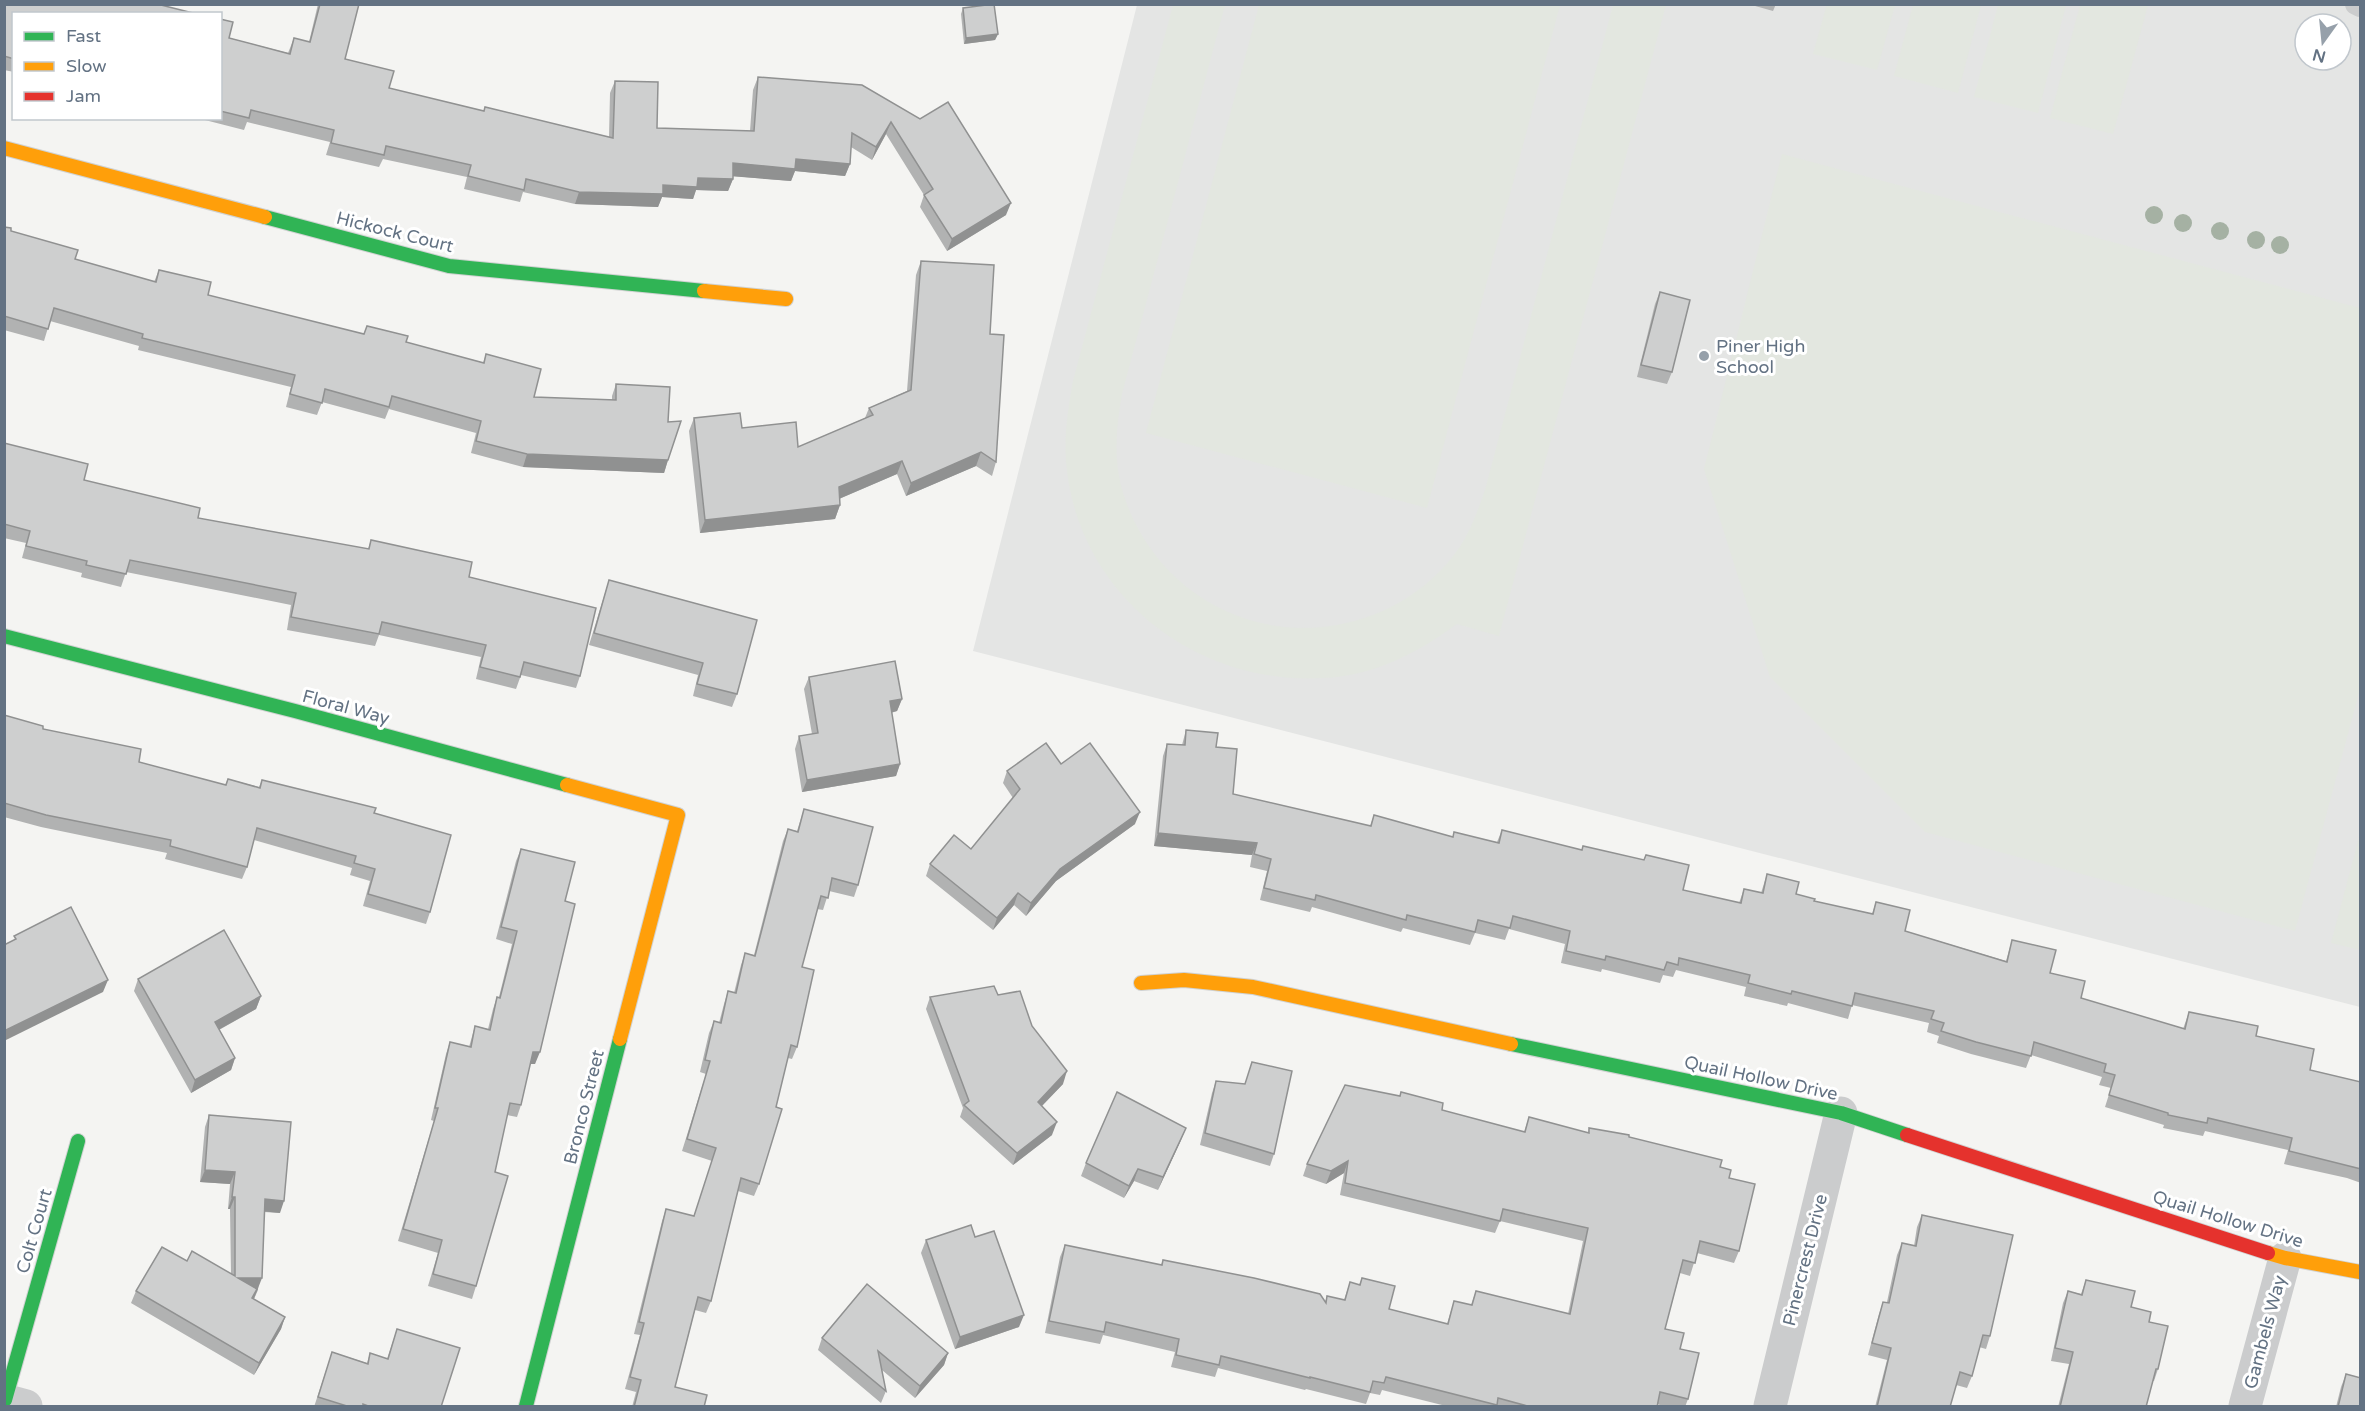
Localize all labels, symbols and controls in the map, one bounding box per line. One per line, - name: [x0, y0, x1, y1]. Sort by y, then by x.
- legend: [12, 12, 222, 120]
- north arrow: [2293, 12, 2353, 72]
- text: Fast: [66, 25, 101, 47]
- text: N: [2311, 44, 2328, 67]
- text: Slow: [66, 55, 107, 77]
- text: Jam: [66, 85, 101, 107]
- street label: Hickock Court: [334, 207, 456, 257]
- place label: Piner High School: [1716, 335, 1805, 378]
- marker: Piner High School: [1697, 349, 1711, 363]
- street label: Floral Way: [300, 685, 392, 729]
- street label: Bronco Street: [559, 1047, 609, 1167]
- street label: Quail Hollow Drive: [1682, 1051, 1840, 1105]
- street label: Colt Court: [11, 1186, 57, 1276]
- street label: Quail Hollow Drive: [2150, 1186, 2306, 1252]
- street label: Pinercrest Drive: [1778, 1192, 1832, 1328]
- street label: Gambels Way: [2239, 1272, 2291, 1391]

